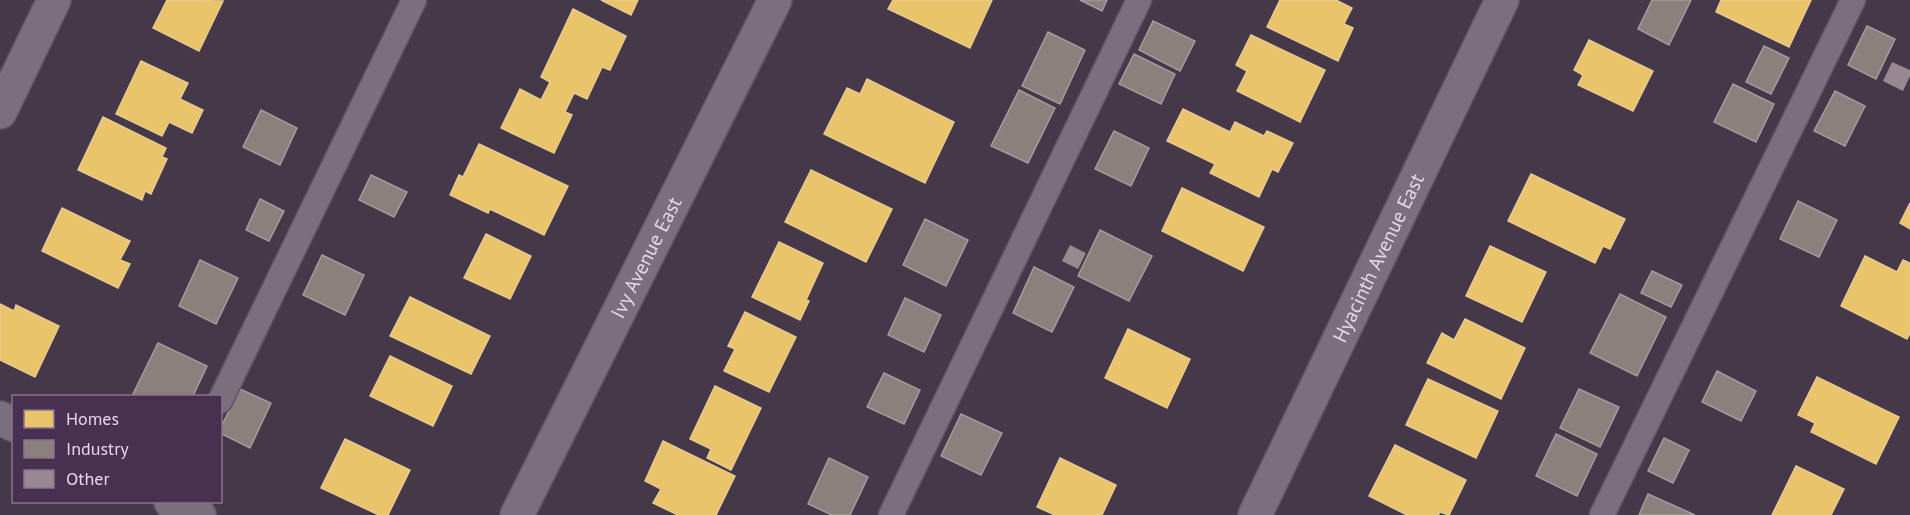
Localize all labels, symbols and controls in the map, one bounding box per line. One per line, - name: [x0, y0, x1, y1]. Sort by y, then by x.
- street label: Hyacinth Avenue East: [1327, 169, 1430, 347]
- street label: Ivy Avenue East: [605, 192, 687, 323]
- legend: [12, 395, 222, 503]
- text: Homes: [66, 407, 119, 430]
- text: Industry: [66, 437, 129, 460]
- text: Other: [66, 467, 110, 490]

